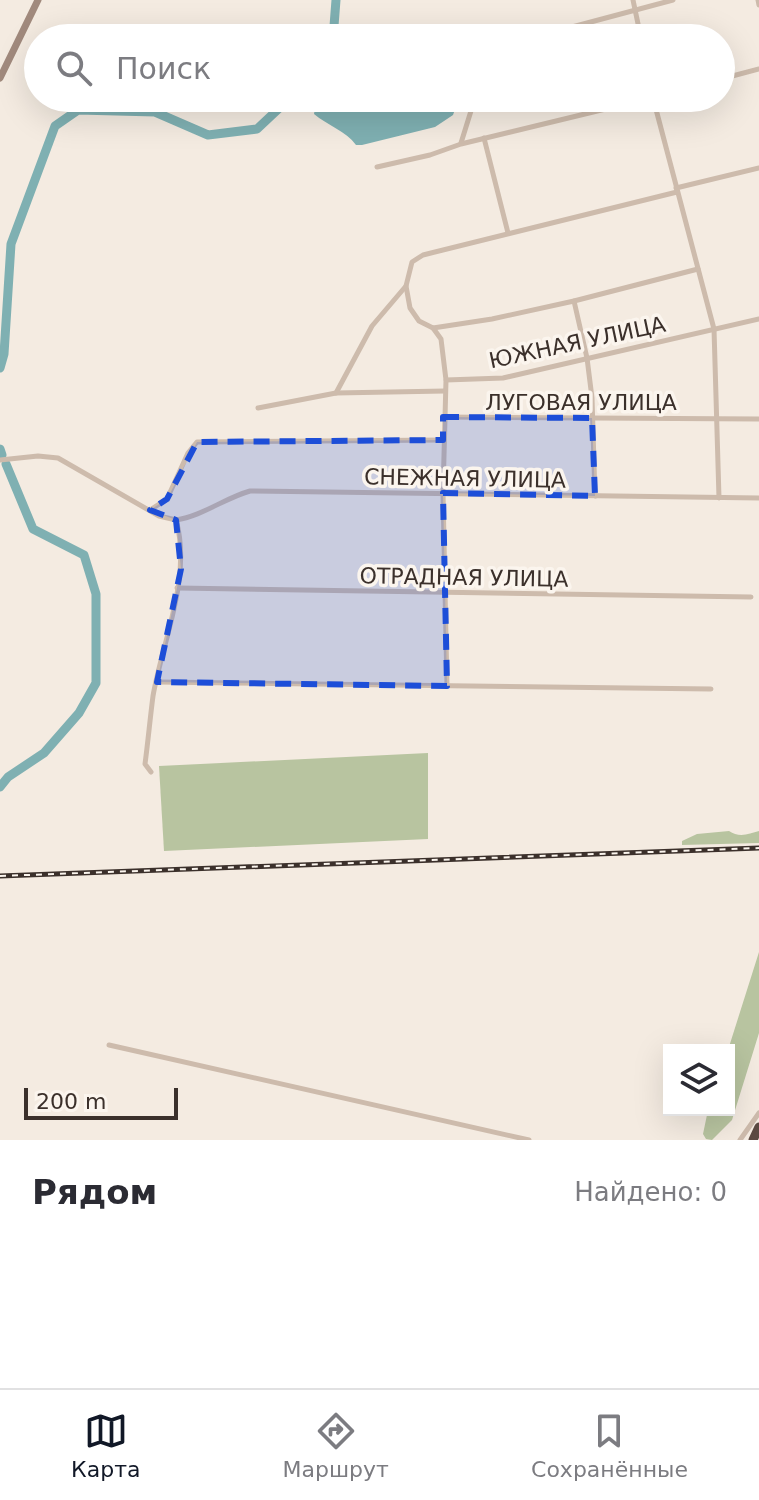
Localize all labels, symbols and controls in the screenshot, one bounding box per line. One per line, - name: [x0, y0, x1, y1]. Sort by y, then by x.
- search box: [24, 24, 735, 112]
- icon: search: [52, 46, 96, 90]
- text: Поиск: [116, 51, 211, 86]
- street label: ЮЖНАЯ УЛИЦА: [487, 312, 668, 373]
- street label: ЛУГОВАЯ УЛИЦА: [485, 390, 677, 415]
- street label: СНЕЖНАЯ УЛИЦА: [364, 464, 566, 493]
- street label: ОТРАДНАЯ УЛИЦА: [359, 563, 569, 592]
- map controls: [663, 1044, 735, 1116]
- button: layers: [663, 1044, 735, 1116]
- scale bar: [24, 1084, 178, 1120]
- text: 200 m: [36, 1089, 106, 1114]
- text: Рядом: [32, 1172, 157, 1212]
- text: Найдено: 0: [574, 1177, 727, 1207]
- tab: Карта: [71, 1409, 140, 1482]
- tab: Маршрут: [283, 1409, 389, 1482]
- tab: Сохранённые: [531, 1409, 688, 1482]

